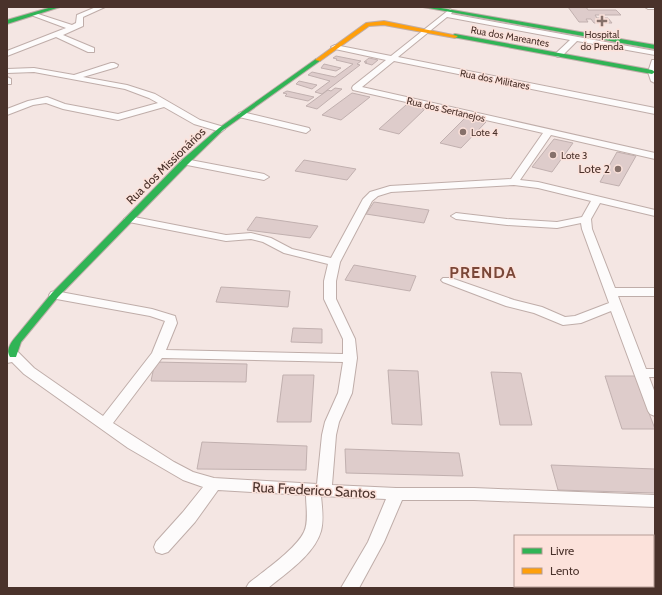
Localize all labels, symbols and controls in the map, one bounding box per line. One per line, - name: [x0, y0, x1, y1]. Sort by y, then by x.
- marker: Hospital do Prenda: [596, 15, 608, 27]
- street label: Rua dos Mareantes: [470, 23, 550, 50]
- place label: Hospital do Prenda: [580, 28, 624, 53]
- street label: Rua dos Militares: [459, 66, 531, 93]
- street label: Rua dos Sertanejos: [405, 94, 487, 125]
- street label: Rua dos Missionários: [123, 124, 208, 207]
- place label: Lote 4: [471, 126, 498, 139]
- marker: Lote 4: [458, 127, 468, 137]
- place label: Lote 3: [561, 149, 587, 162]
- marker: Lote 3: [548, 150, 558, 160]
- place label: Lote 2: [578, 161, 610, 176]
- marker: Lote 2: [613, 164, 623, 174]
- district label: PRENDA: [449, 263, 517, 282]
- street label: Rua Frederico Santos: [252, 478, 376, 502]
- legend: [514, 535, 654, 587]
- text: Livre: [550, 543, 574, 558]
- text: Lento: [550, 563, 580, 578]

